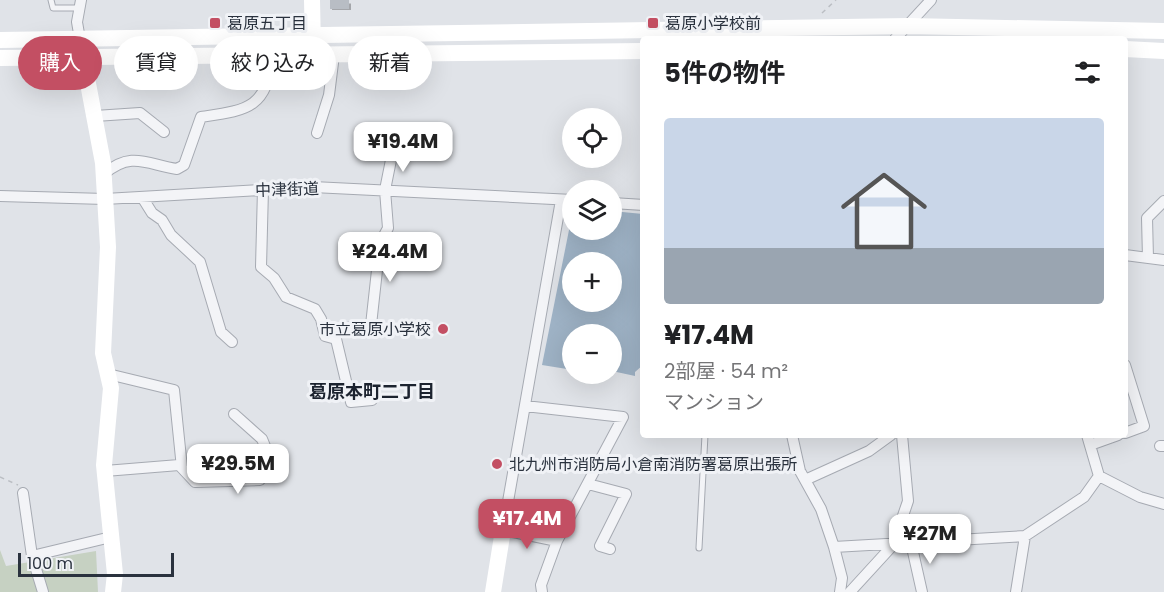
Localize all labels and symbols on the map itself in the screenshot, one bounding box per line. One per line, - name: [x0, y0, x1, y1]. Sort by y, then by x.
- place label: 葛原五丁目: [227, 12, 307, 35]
- place label: 葛原小学校前: [665, 12, 761, 35]
- marker: 葛原五丁目: [208, 16, 222, 30]
- marker: 葛原小学校前: [646, 16, 660, 30]
- pin: ¥19.4M: [354, 122, 452, 173]
- street label: 中津街道: [255, 177, 319, 202]
- pin: ¥24.4M: [341, 232, 439, 283]
- place label: 市立葛原小学校: [319, 318, 431, 341]
- marker: 市立葛原小学校: [436, 322, 450, 336]
- district label: 葛原本町二丁目: [309, 379, 435, 404]
- pin: ¥29.5M: [189, 444, 287, 495]
- place label: 北九州市消防局小倉南消防署葛原出張所: [509, 453, 797, 476]
- marker: 北九州市消防局小倉南消防署葛原出張所: [490, 457, 504, 471]
- pin: ¥17.4M: [478, 499, 576, 550]
- pin: ¥27M: [894, 514, 966, 565]
- scale bar: [18, 550, 174, 578]

